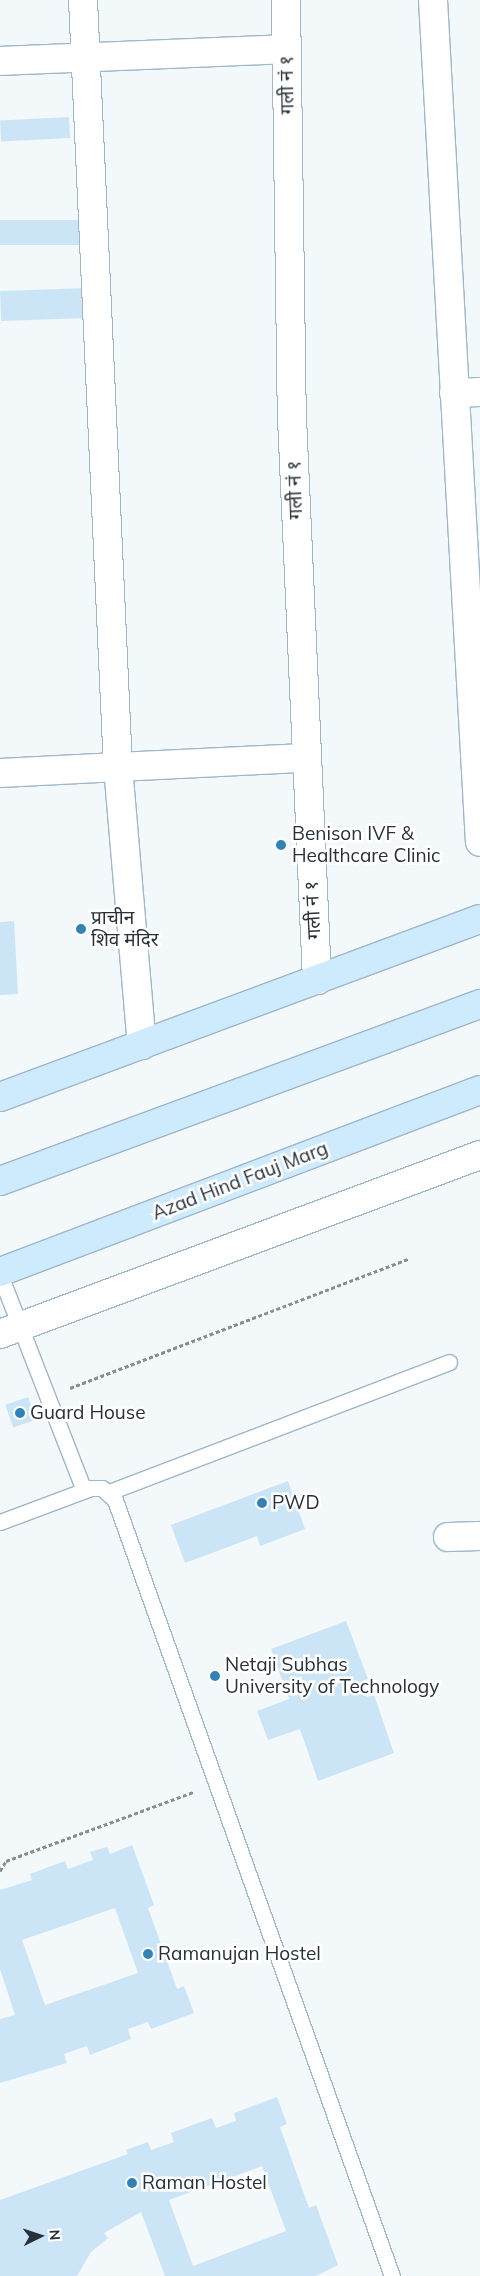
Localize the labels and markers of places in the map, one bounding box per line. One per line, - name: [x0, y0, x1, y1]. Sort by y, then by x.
- place label: Benison IVF & Healthcare Clinic: [292, 823, 440, 867]
- marker: Benison IVF & Healthcare Clinic: [274, 838, 288, 852]
- place label: प्राचीन शिव मंदिर: [91, 907, 159, 951]
- marker: प्राचीन शिव मंदिर: [75, 923, 87, 935]
- place label: Guard House: [30, 1402, 146, 1424]
- marker: Guard House: [14, 1407, 26, 1419]
- place label: PWD: [272, 1492, 320, 1514]
- marker: PWD: [256, 1497, 268, 1509]
- place label: Netaji Subhas University of Technology: [225, 1654, 439, 1698]
- marker: Netaji Subhas University of Technology: [209, 1670, 221, 1682]
- place label: Ramanujan Hostel: [158, 1943, 321, 1965]
- marker: Ramanujan Hostel: [142, 1948, 154, 1960]
- place label: Raman Hostel: [142, 2172, 267, 2194]
- marker: Raman Hostel: [126, 2177, 138, 2189]

